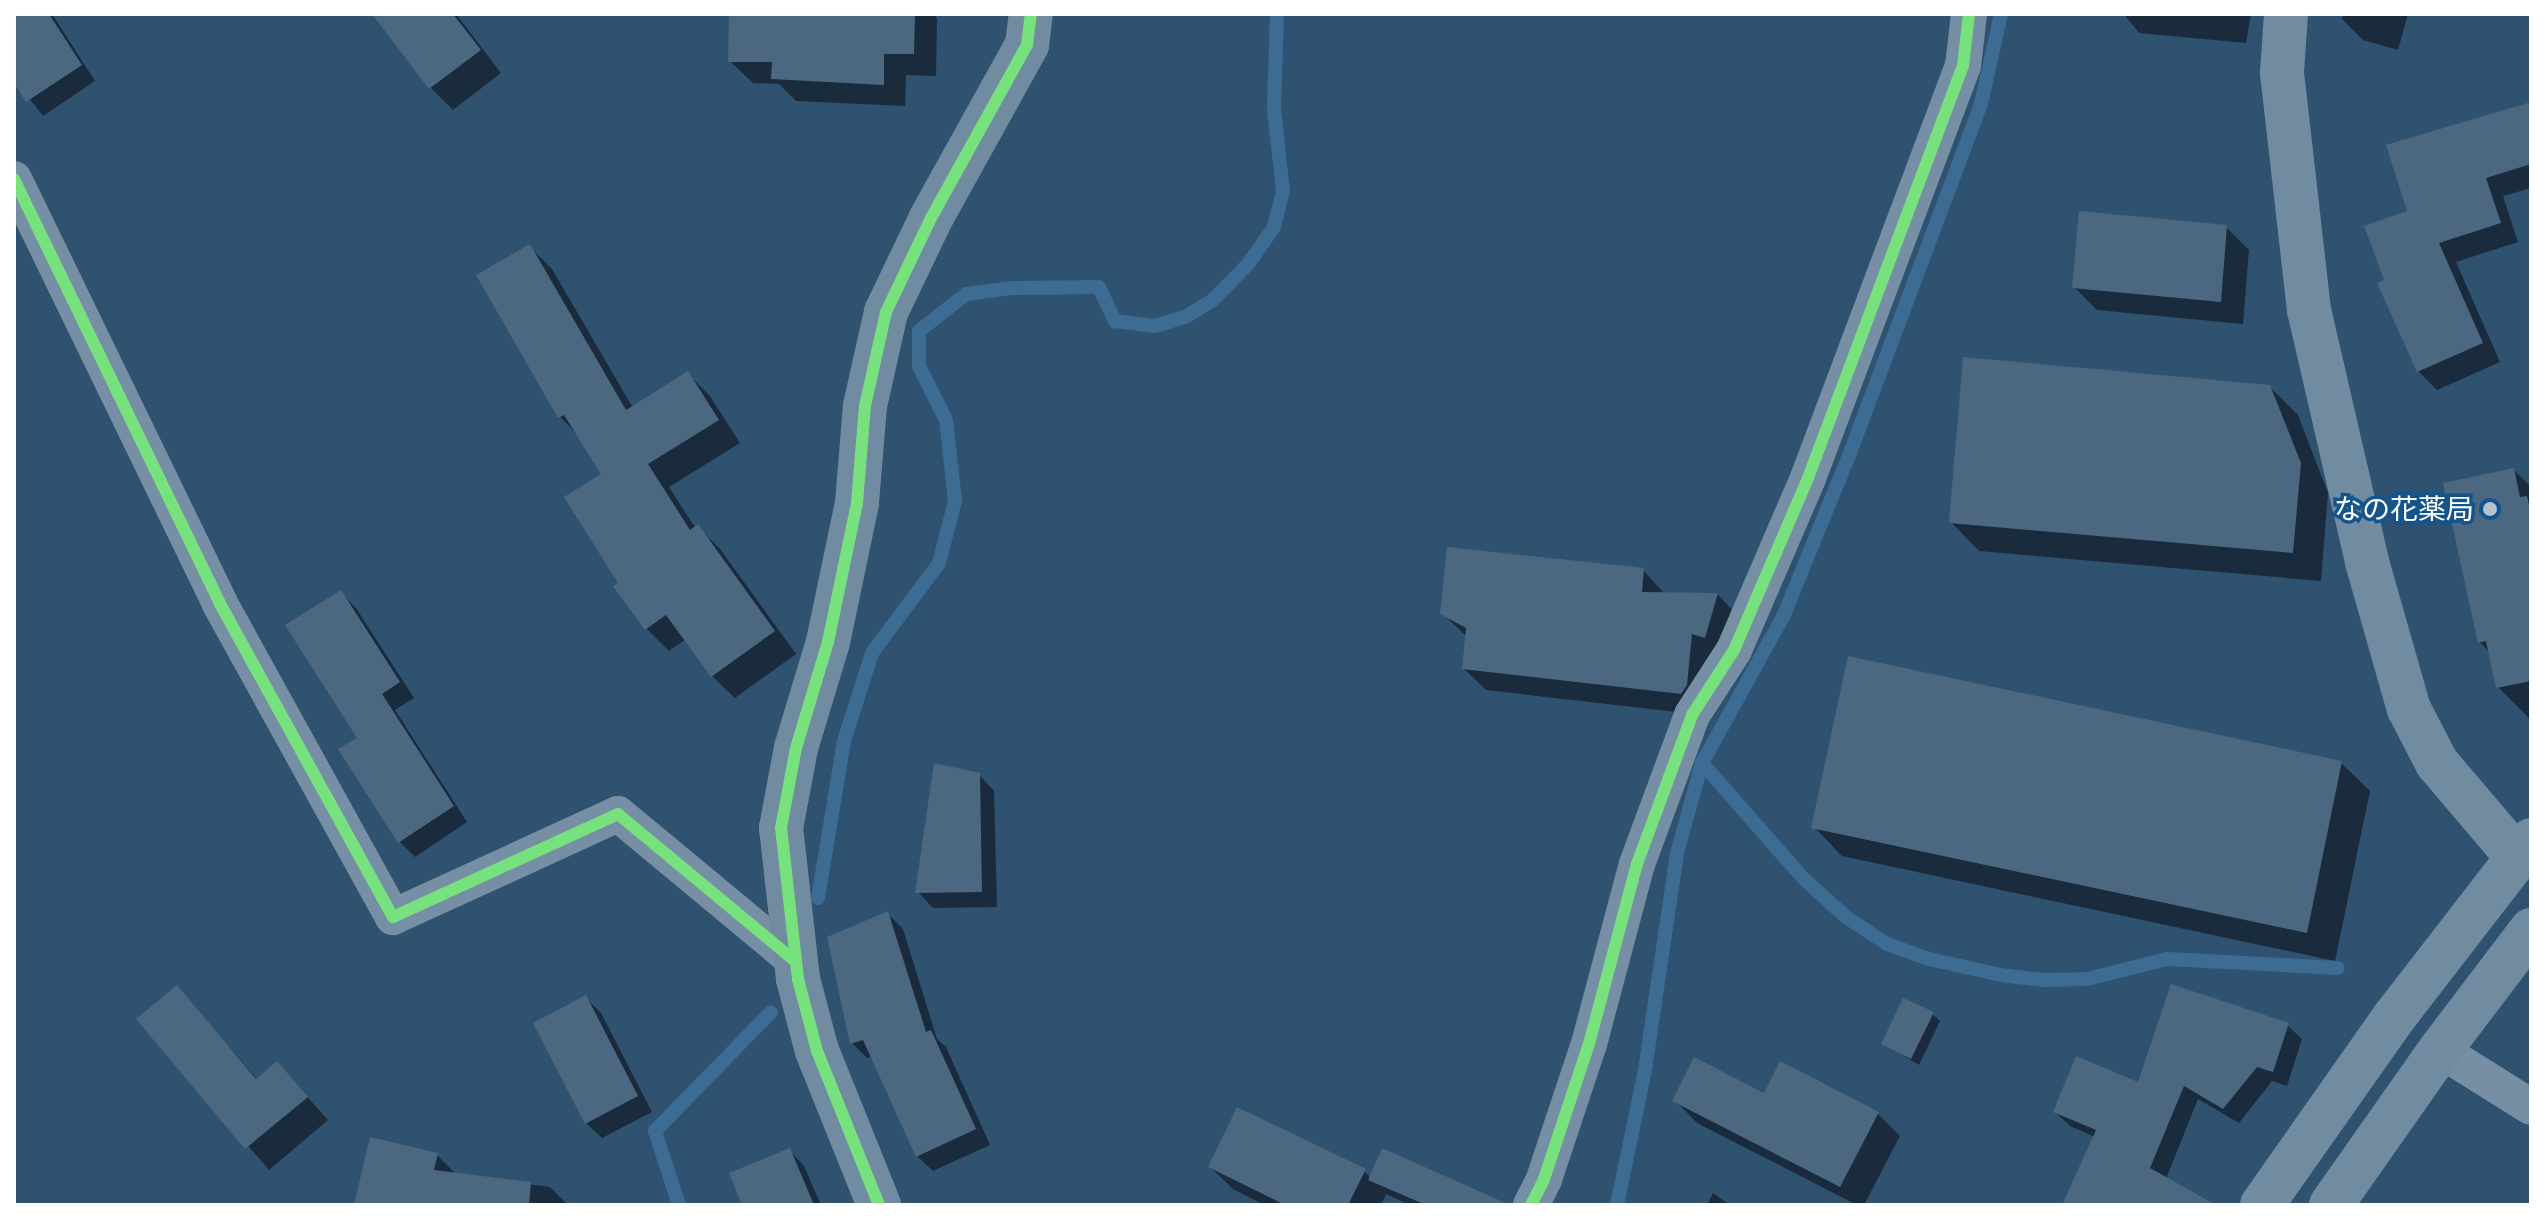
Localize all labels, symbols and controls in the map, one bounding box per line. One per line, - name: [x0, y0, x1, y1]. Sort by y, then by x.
- place label: なの花薬局: [2334, 492, 2474, 526]
- marker: なの花薬局: [2481, 500, 2499, 518]

